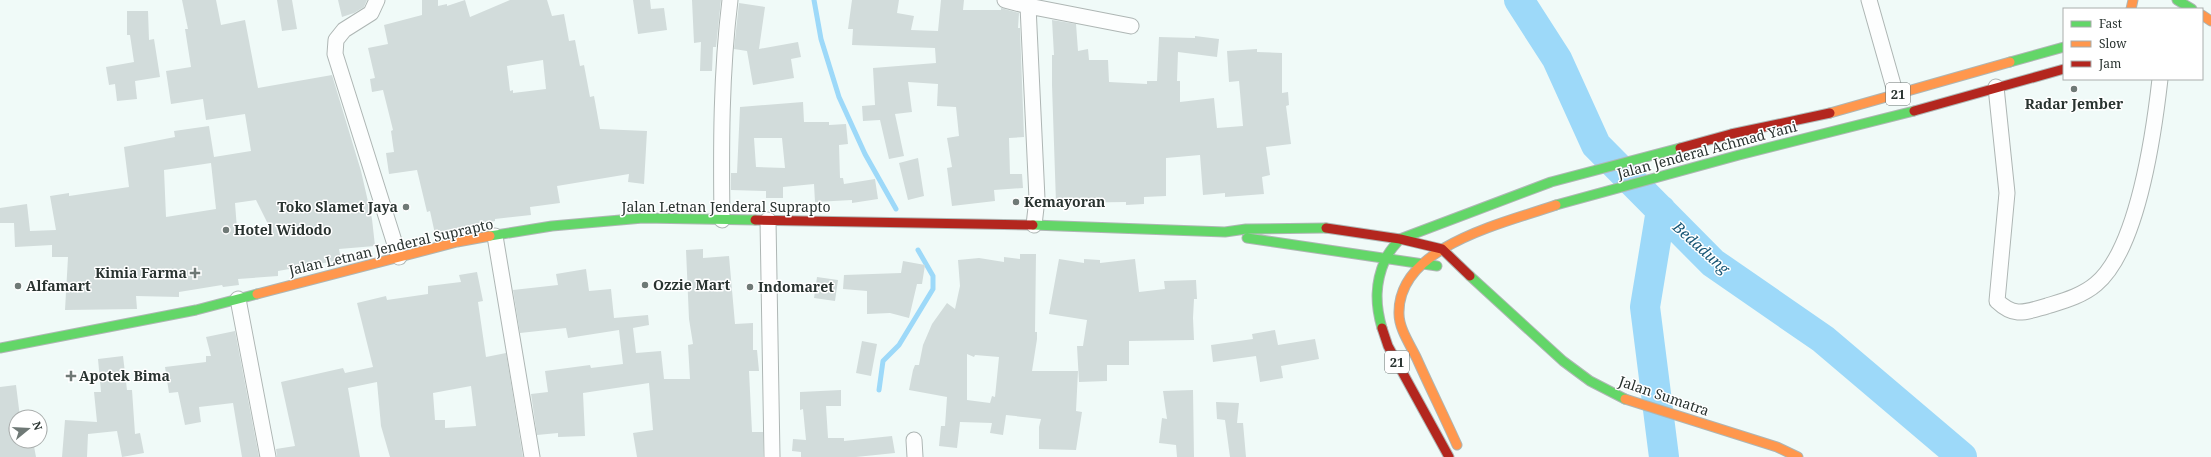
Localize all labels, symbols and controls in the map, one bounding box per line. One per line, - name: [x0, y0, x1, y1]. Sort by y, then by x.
- legend: [2063, 8, 2203, 80]
- text: Fast: [2099, 15, 2122, 32]
- text: Slow: [2099, 35, 2127, 52]
- text: Jam: [2098, 55, 2121, 72]
- road number: 21: [1886, 83, 1910, 105]
- marker: Radar Jember: [2069, 84, 2079, 94]
- place label: Radar Jember: [2025, 94, 2124, 113]
- street label: Jalan Jenderal Achmad Yani: [1614, 116, 1799, 183]
- place label: Kemayoran: [1024, 192, 1105, 211]
- place label: Toko Slamet Jaya: [277, 197, 398, 216]
- street label: Jalan Letnan Jenderal Suprapto: [620, 197, 831, 216]
- marker: Kemayoran: [1011, 197, 1021, 207]
- marker: Toko Slamet Jaya: [401, 202, 411, 212]
- street label: Jalan Letnan Jenderal Suprapto: [286, 214, 495, 280]
- water label: Bedadung: [1668, 216, 1735, 278]
- place label: Hotel Widodo: [234, 220, 332, 239]
- marker: Hotel Widodo: [221, 225, 231, 235]
- place label: Kimia Farma: [95, 263, 187, 282]
- marker: Kimia Farma: [190, 268, 200, 278]
- place label: Ozzie Mart: [653, 275, 730, 294]
- place label: Alfamart: [26, 276, 91, 295]
- place label: Indomaret: [758, 277, 834, 296]
- marker: Ozzie Mart: [640, 280, 650, 290]
- marker: Alfamart: [13, 281, 23, 291]
- marker: Indomaret: [745, 282, 755, 292]
- road number: 21: [1385, 351, 1409, 373]
- place label: Apotek Bima: [79, 366, 170, 385]
- marker: Apotek Bima: [66, 371, 76, 381]
- street label: Jalan Sumatra: [1615, 371, 1712, 420]
- north arrow: [8, 409, 48, 449]
- text: N: [30, 419, 47, 433]

